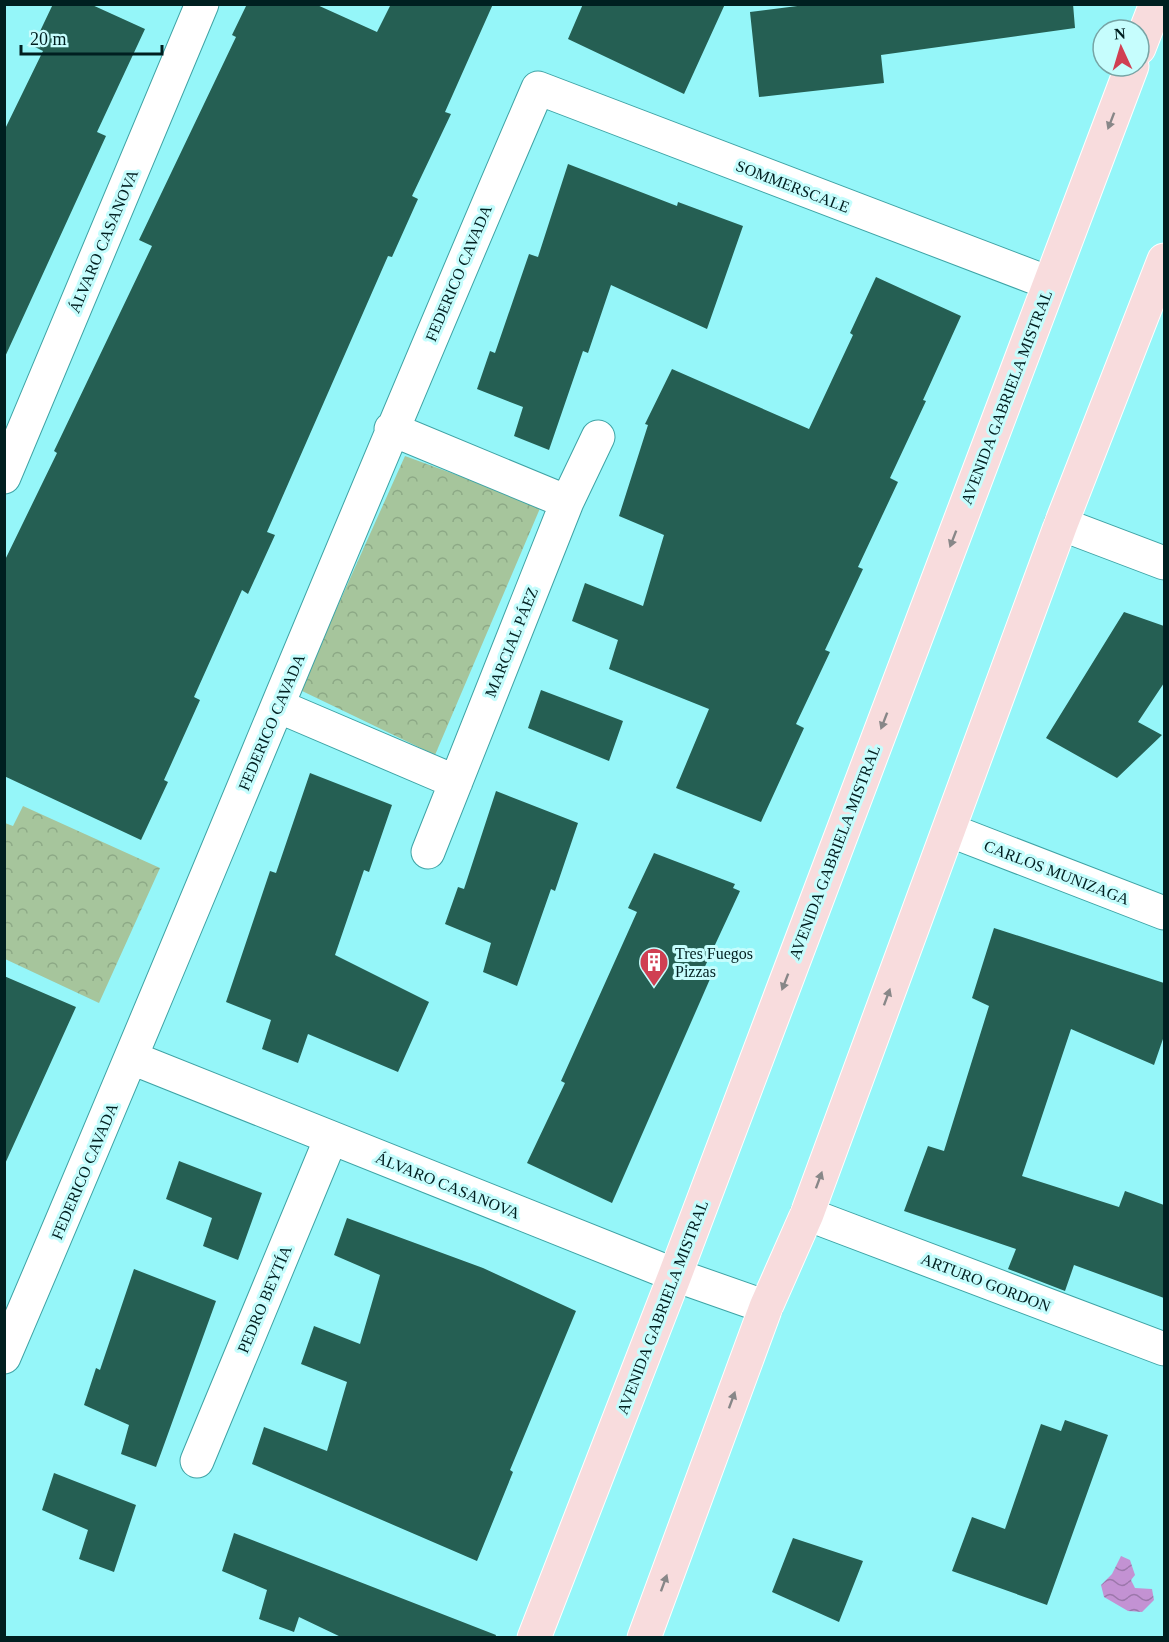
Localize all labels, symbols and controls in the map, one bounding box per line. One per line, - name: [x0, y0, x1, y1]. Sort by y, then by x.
- scale bar: [21, 18, 162, 56]
- north arrow: [1091, 18, 1151, 78]
- text: N: [1114, 25, 1127, 42]
- text: 20 m: [30, 29, 67, 49]
- one-way arrow: [1106, 112, 1116, 130]
- street label: SOMMERSCALE: [734, 157, 852, 216]
- street label: ÁLVARO CASANOVA: [65, 166, 142, 315]
- street label: FEDERICO CAVADA: [422, 202, 495, 344]
- street label: AVENIDA GABRIELA MISTRAL: [958, 288, 1055, 507]
- one-way arrow: [947, 530, 957, 548]
- street label: MARCIAL PÁEZ: [481, 584, 541, 700]
- street label: FEDERICO CAVADA: [235, 651, 308, 793]
- one-way arrow: [878, 712, 888, 730]
- street label: AVENIDA GABRIELA MISTRAL: [786, 743, 883, 962]
- street label: CARLOS MUNIZAGA: [982, 837, 1132, 908]
- place label: Tres Fuegos Pizzas: [675, 945, 753, 980]
- building icon: Tres Fuegos Pizzas: [638, 946, 670, 988]
- one-way arrow: [780, 973, 790, 991]
- one-way arrow: [883, 988, 893, 1006]
- street label: FEDERICO CAVADA: [48, 1100, 121, 1242]
- street label: ÁLVARO CASANOVA: [373, 1148, 523, 1222]
- one-way arrow: [815, 1171, 825, 1189]
- street label: AVENIDA GABRIELA MISTRAL: [614, 1198, 711, 1417]
- street label: PEDRO BEYTÍA: [233, 1242, 295, 1355]
- street label: ARTURO GORDON: [919, 1250, 1053, 1315]
- one-way arrow: [727, 1391, 737, 1409]
- one-way arrow: [659, 1573, 669, 1591]

